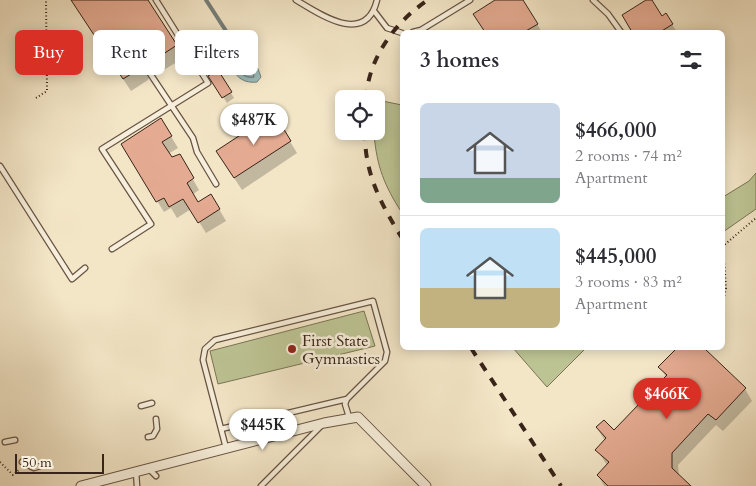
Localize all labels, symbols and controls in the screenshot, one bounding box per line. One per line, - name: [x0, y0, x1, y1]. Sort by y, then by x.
- chip: Buy: [15, 30, 83, 75]
- chip: Rent: [93, 30, 165, 75]
- chip: Filters: [175, 30, 258, 75]
- text: 3 homes: [420, 46, 499, 75]
- icon: filters: [677, 46, 705, 74]
- map controls: [335, 90, 385, 140]
- button: locate: [335, 90, 385, 140]
- pin: $487K: [219, 104, 289, 146]
- text: $487K: [231, 109, 277, 131]
- text: $466,000: [575, 116, 656, 145]
- icon: home: [460, 123, 520, 183]
- text: 2 rooms · 74 m²: [575, 145, 682, 167]
- text: Apartment: [575, 167, 648, 189]
- text: $445,000: [575, 242, 656, 271]
- icon: home: [460, 248, 520, 308]
- text: 3 rooms · 83 m²: [575, 271, 682, 293]
- text: Apartment: [575, 293, 648, 315]
- place label: First State Gymnastics: [302, 330, 380, 370]
- marker: First State Gymnastics: [286, 343, 298, 355]
- pin: $466K: [632, 378, 702, 420]
- text: $466K: [644, 383, 690, 405]
- pin: $445K: [228, 408, 298, 451]
- text: $445K: [240, 414, 286, 436]
- scale bar: [15, 451, 104, 474]
- text: 50 m: [22, 453, 52, 472]

